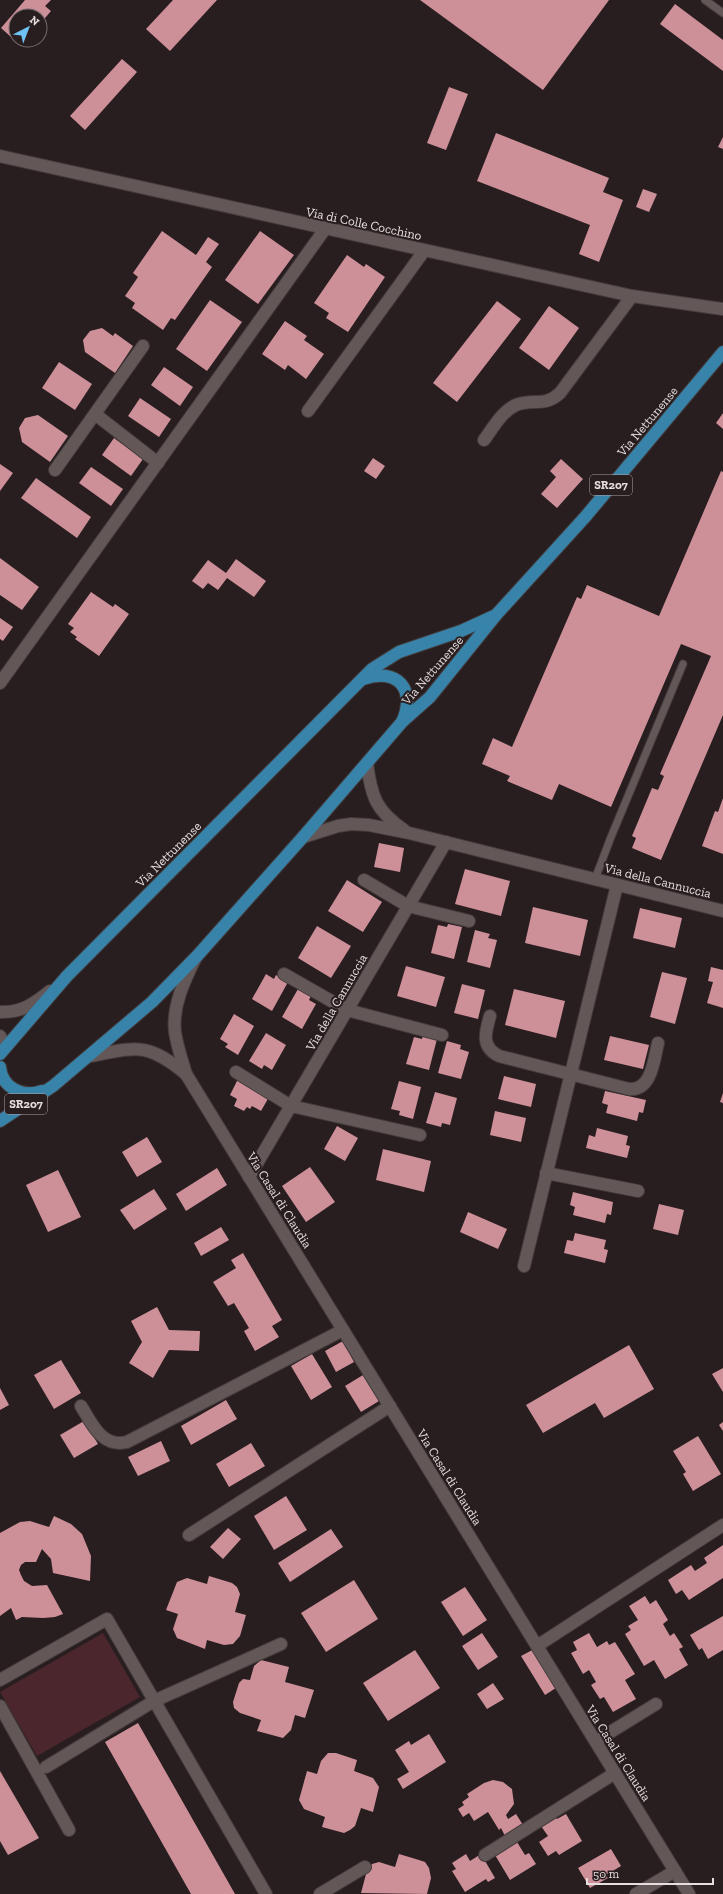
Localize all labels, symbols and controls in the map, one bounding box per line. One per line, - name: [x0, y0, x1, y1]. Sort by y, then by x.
- north arrow: [8, 8, 48, 48]
- text: N: [27, 13, 42, 29]
- street label: Via di Colle Cocchino: [304, 204, 423, 243]
- street label: Via Nettunense: [613, 383, 681, 460]
- road number: SR207: [590, 475, 632, 495]
- street label: Via Nettunense: [398, 633, 466, 709]
- street label: Via Nettunense: [132, 819, 204, 891]
- street label: Via della Cannuccia: [602, 860, 713, 901]
- street label: Via della Cannuccia: [302, 951, 371, 1054]
- road number: SR207: [5, 1094, 47, 1114]
- street label: Via Casal di Claudia: [243, 1149, 316, 1252]
- street label: Via Casal di Claudia: [413, 1426, 486, 1529]
- street label: Via Casal di Claudia: [582, 1702, 655, 1805]
- scale bar: [587, 1860, 713, 1886]
- text: 50 m: [593, 1867, 620, 1881]

